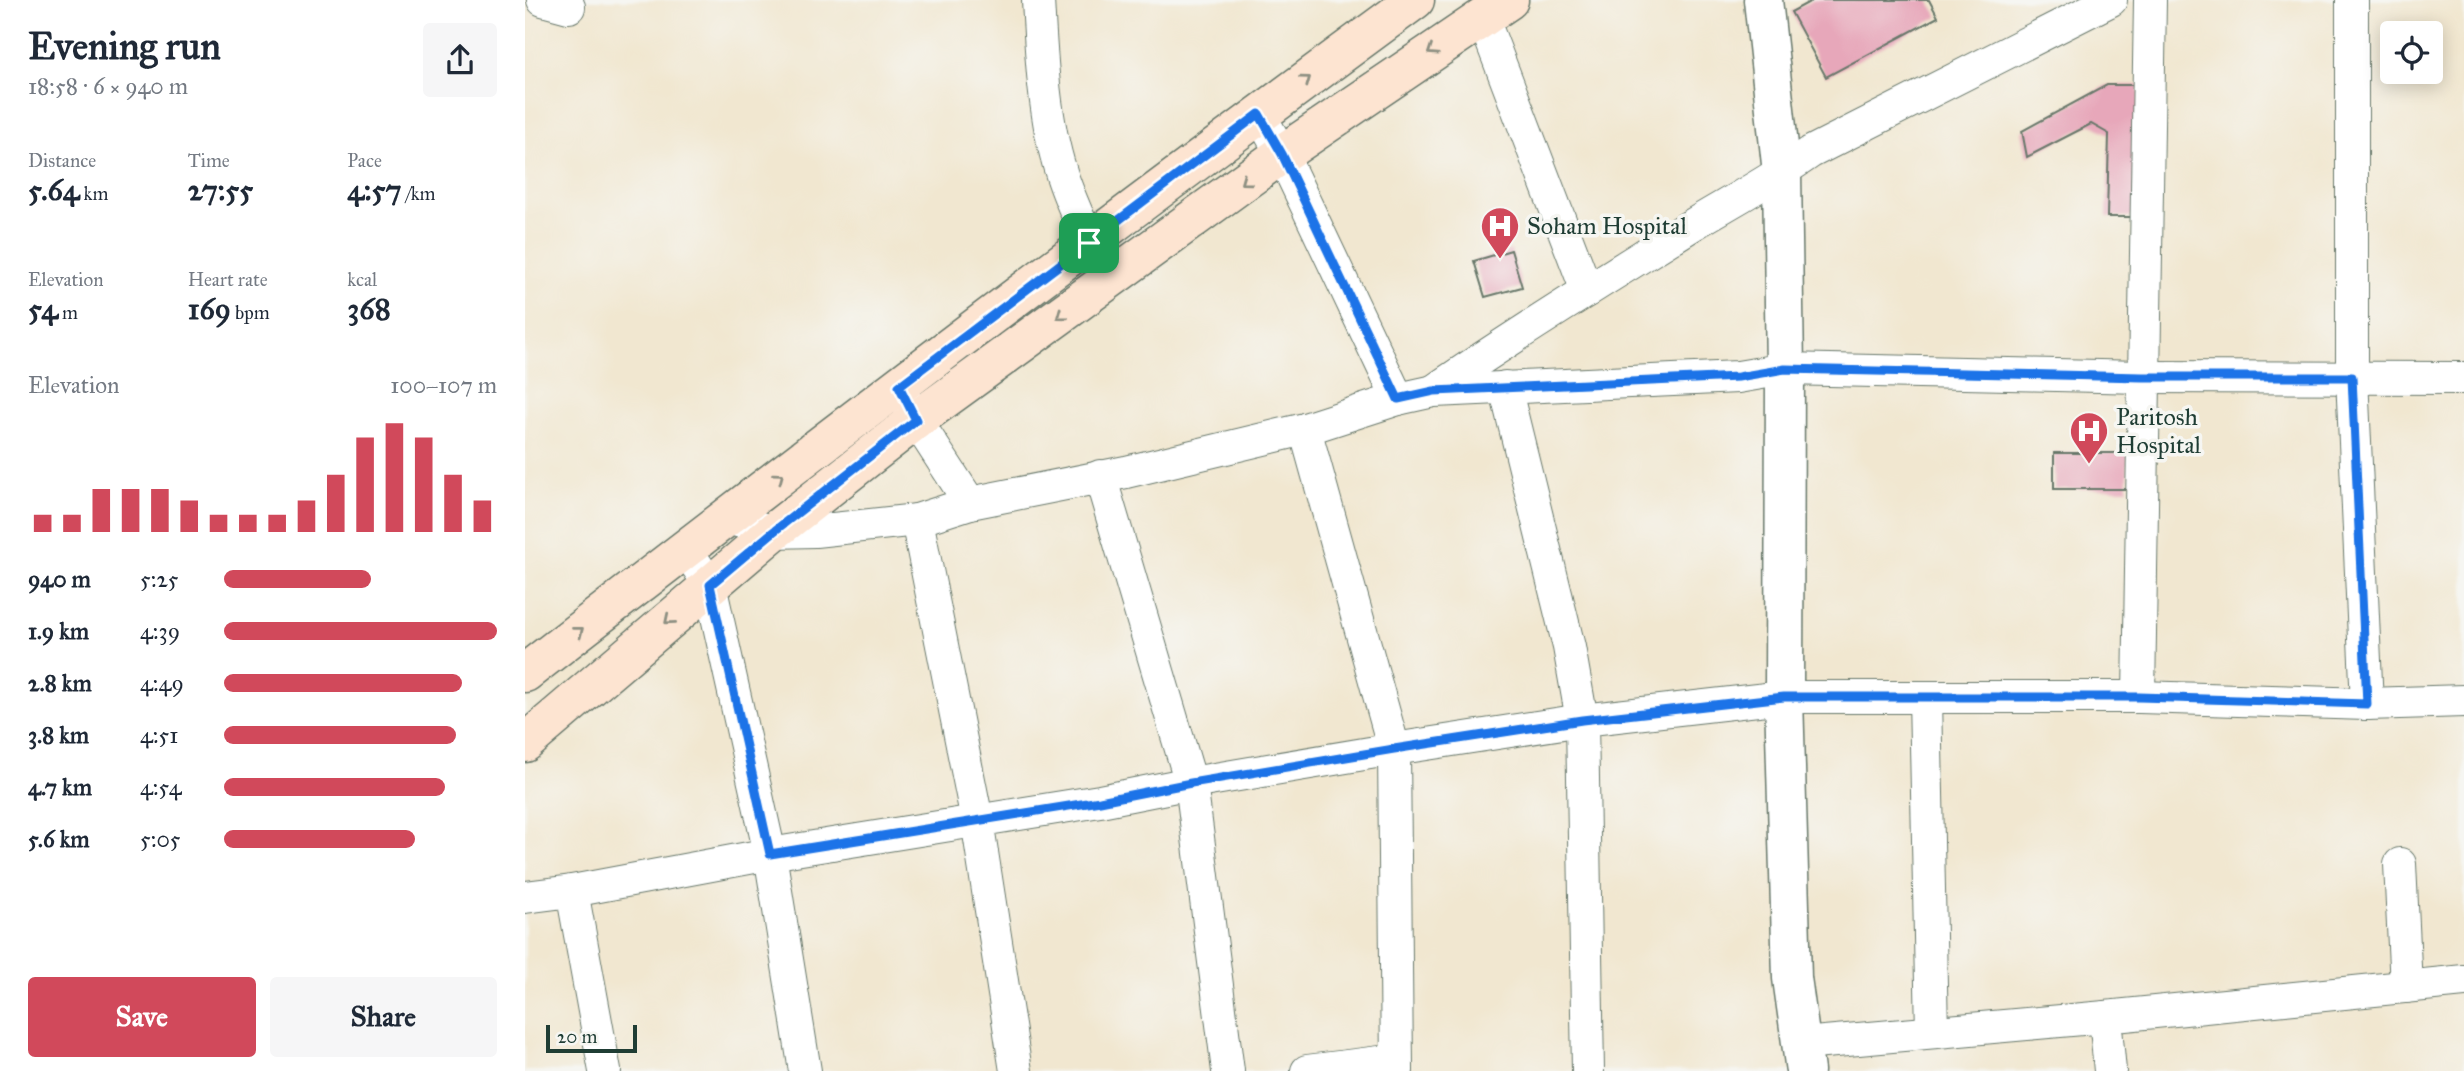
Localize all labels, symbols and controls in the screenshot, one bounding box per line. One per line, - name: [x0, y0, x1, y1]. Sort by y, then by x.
- map controls: [2380, 21, 2443, 84]
- button: locate: [2380, 21, 2443, 84]
- text: Evening run: [28, 23, 221, 69]
- button: share: [423, 23, 497, 97]
- one-way arrow: [1427, 43, 1440, 55]
- text: 18:58 · 6 × 940 m: [28, 72, 188, 100]
- one-way arrow: [1298, 76, 1311, 88]
- text: Distance: [28, 149, 96, 172]
- text: Time: [188, 149, 230, 172]
- text: Pace: [347, 149, 382, 172]
- text: 5.64: [28, 172, 80, 208]
- text: 27:55: [188, 172, 253, 208]
- text: 4:57: [347, 172, 402, 208]
- one-way arrow: [1240, 173, 1253, 185]
- text: km: [80, 182, 108, 205]
- text: /km: [402, 182, 436, 205]
- hospital icon: Soham Hospital: [1479, 205, 1521, 260]
- place label: Soham Hospital: [1527, 211, 1687, 241]
- pin: [1059, 213, 1119, 273]
- icon: arrive: [1070, 224, 1108, 262]
- text: Elevation: [28, 268, 103, 291]
- text: Heart rate: [188, 268, 268, 291]
- text: kcal: [347, 268, 377, 291]
- text: 54: [28, 291, 58, 327]
- text: 169: [188, 291, 231, 327]
- text: 368: [347, 291, 391, 327]
- text: m: [58, 301, 78, 324]
- text: bpm: [231, 301, 270, 324]
- one-way arrow: [1056, 307, 1069, 319]
- text: Elevation: [28, 371, 119, 399]
- text: 100–107 m: [390, 371, 497, 399]
- place label: Paritosh Hospital: [2116, 402, 2202, 460]
- hospital icon: Paritosh Hospital: [2068, 410, 2110, 465]
- one-way arrow: [771, 473, 783, 486]
- text: 940 m: [28, 565, 91, 593]
- text: 5:25: [140, 565, 178, 593]
- one-way arrow: [664, 612, 677, 624]
- text: 1.9 km: [28, 617, 89, 645]
- text: 4:39: [140, 617, 180, 645]
- one-way arrow: [571, 626, 584, 639]
- text: 2.8 km: [28, 669, 92, 697]
- text: 4:49: [140, 669, 184, 697]
- text: 3.8 km: [28, 721, 89, 749]
- text: 4:51: [140, 721, 178, 749]
- text: 4.7 km: [28, 773, 92, 801]
- text: 4:54: [140, 773, 182, 801]
- text: 5.6 km: [28, 825, 90, 853]
- text: 5:05: [140, 825, 181, 853]
- button: Save: [28, 977, 256, 1057]
- button: Share: [270, 977, 497, 1057]
- scale bar: [546, 1022, 637, 1054]
- text: 20 m: [557, 1025, 598, 1048]

